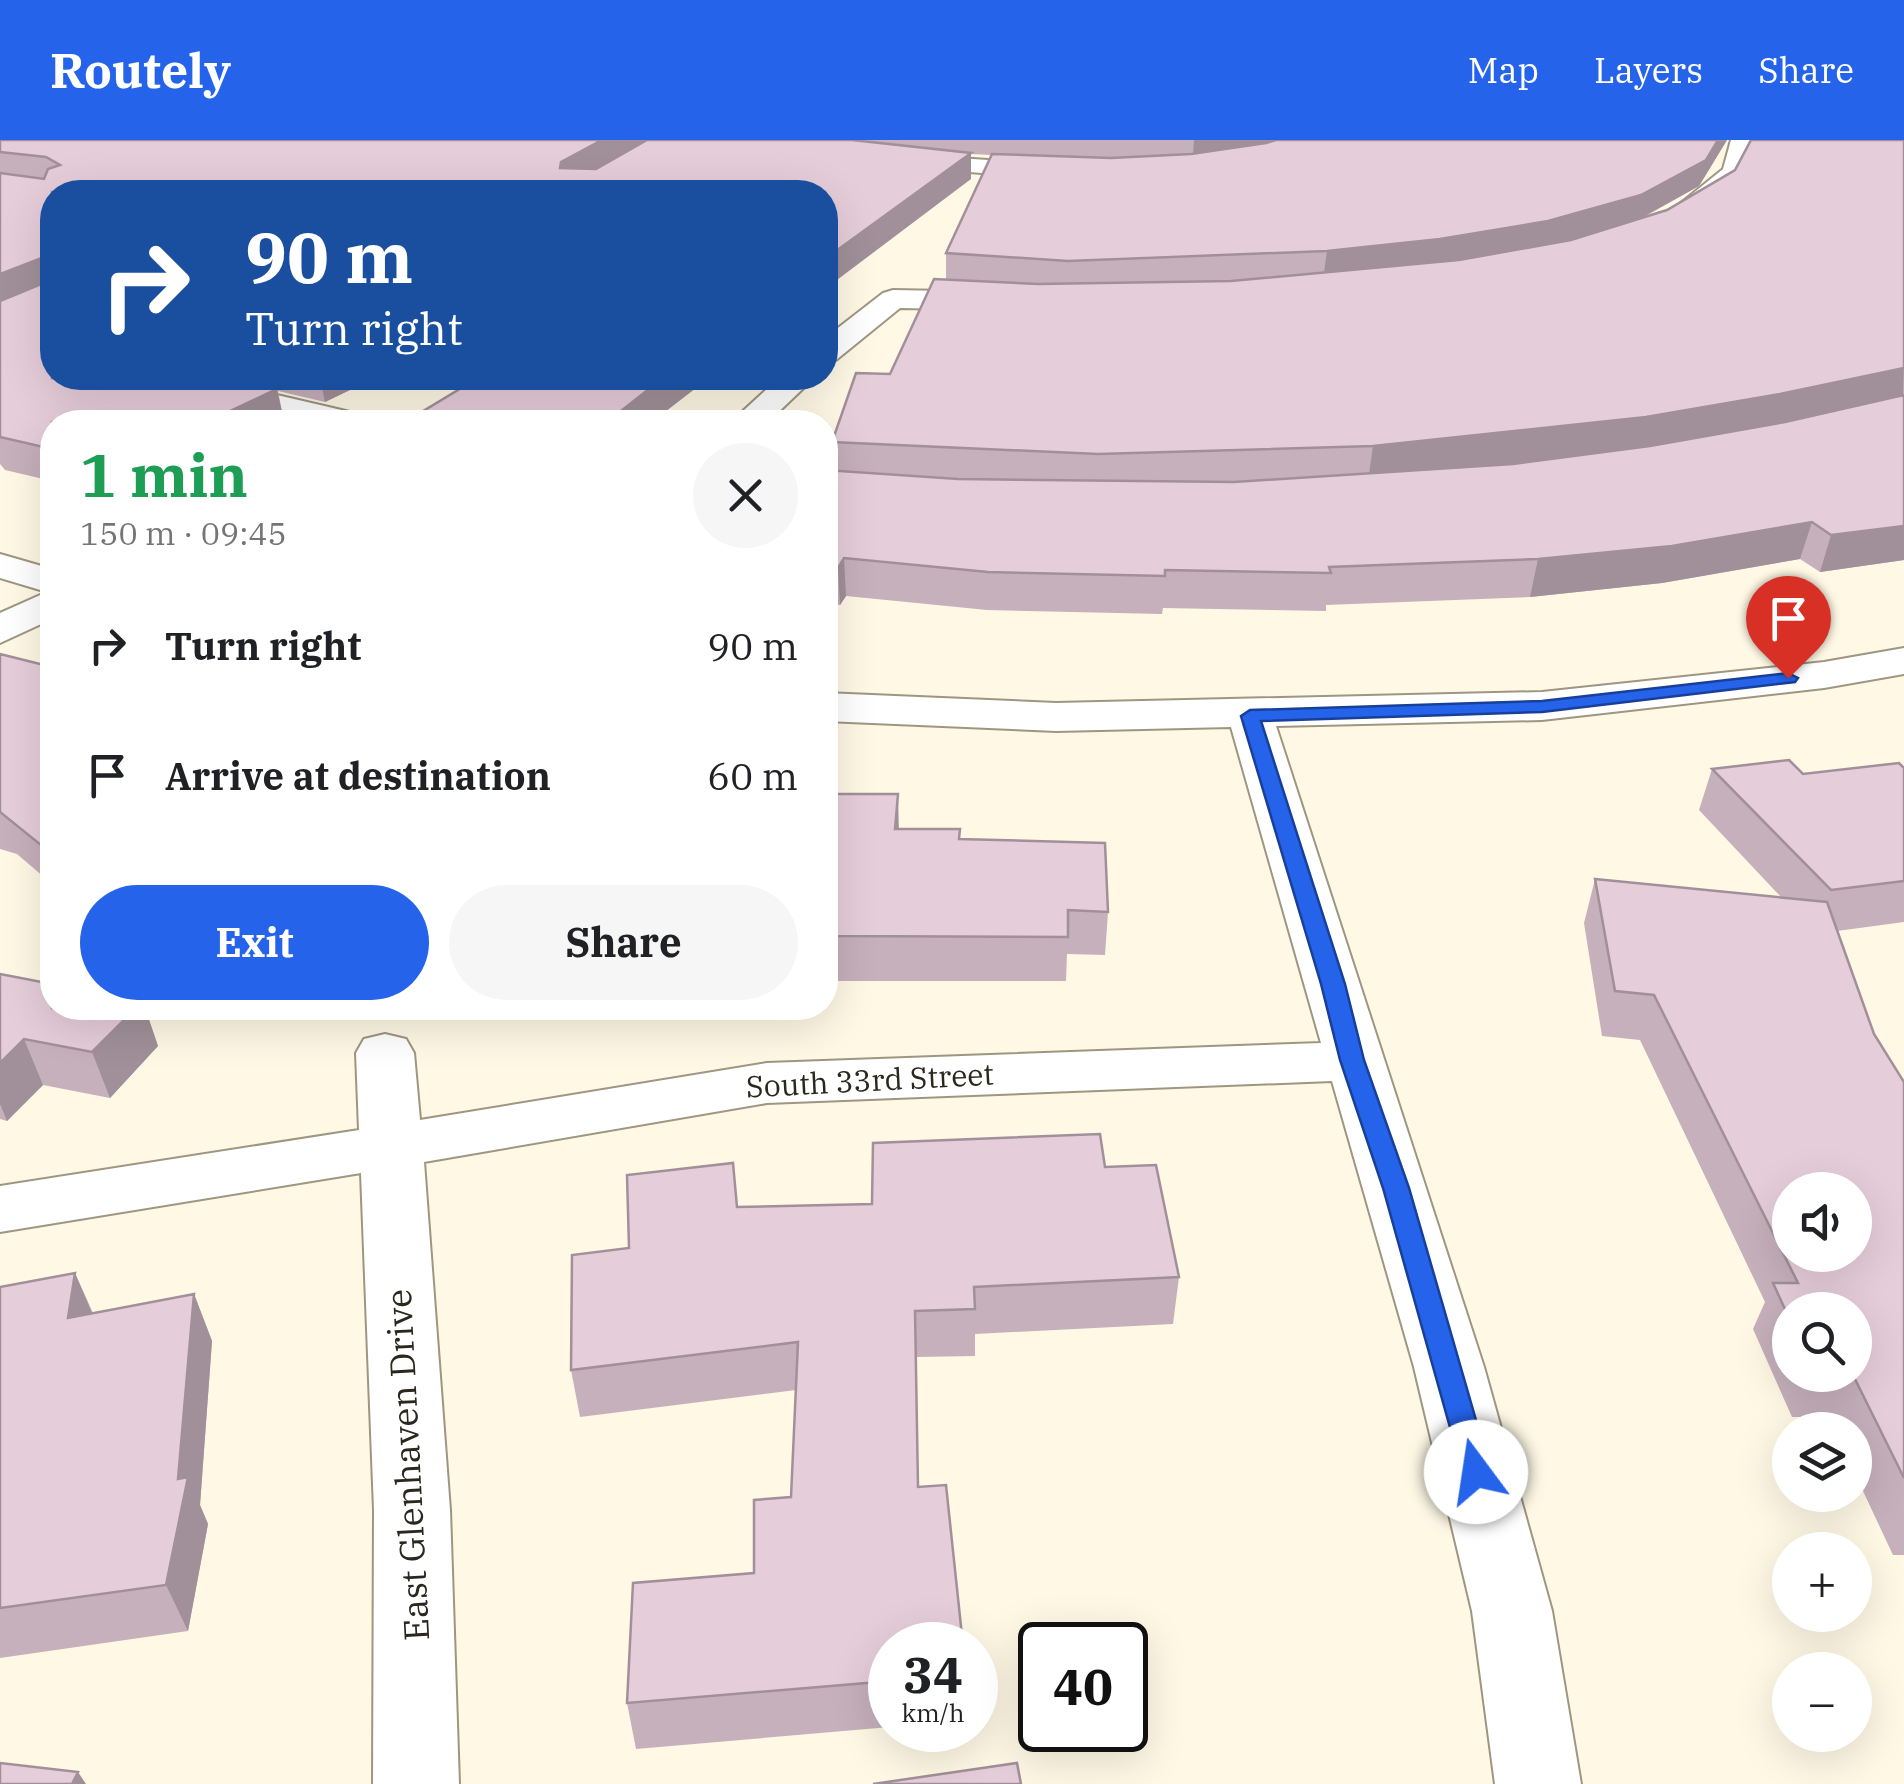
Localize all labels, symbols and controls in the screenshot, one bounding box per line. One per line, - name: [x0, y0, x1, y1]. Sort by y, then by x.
- text: Routely: [50, 39, 231, 101]
- text: Map: [1468, 47, 1539, 93]
- text: Layers: [1594, 47, 1703, 93]
- text: Share: [1758, 47, 1854, 93]
- text: 90 m: [245, 211, 413, 302]
- icon: right: [80, 220, 210, 350]
- text: Turn right: [245, 299, 463, 357]
- text: 1 min: [80, 435, 248, 514]
- button: close: [693, 443, 798, 548]
- text: 150 m · 09:45: [80, 512, 287, 554]
- pin: [1746, 576, 1831, 679]
- icon: arrive: [1761, 591, 1816, 646]
- icon: right: [80, 618, 135, 673]
- text: Turn right: [165, 621, 361, 670]
- text: 90 m: [707, 621, 798, 670]
- icon: arrive: [80, 748, 135, 803]
- text: Arrive at destination: [165, 751, 551, 800]
- text: 60 m: [707, 751, 798, 800]
- button: Exit: [80, 885, 429, 1000]
- button: Share: [449, 885, 798, 1000]
- street label: South 33rd Street: [745, 1054, 995, 1105]
- map controls: [1772, 1172, 1872, 1752]
- button: sound: [1772, 1172, 1872, 1272]
- street label: East Glenhaven Drive: [375, 1288, 439, 1642]
- button: search: [1772, 1292, 1872, 1392]
- button: layers: [1772, 1412, 1872, 1512]
- position arrow: [1424, 1420, 1528, 1524]
- button: +: [1772, 1532, 1872, 1632]
- speed limit sign: 40: [1018, 1622, 1148, 1752]
- text: 34: [903, 1642, 963, 1707]
- button: −: [1772, 1652, 1872, 1752]
- text: km/h: [901, 1696, 965, 1729]

